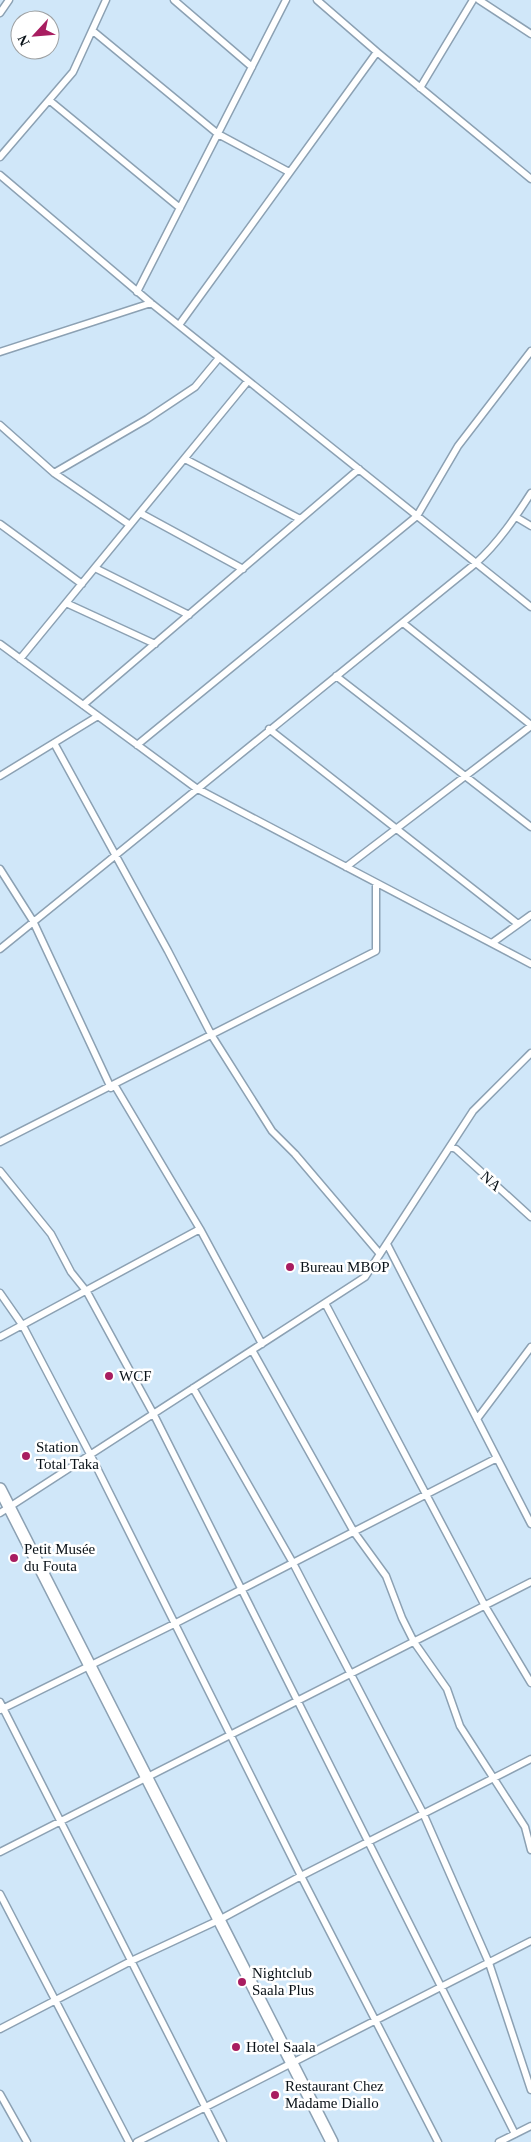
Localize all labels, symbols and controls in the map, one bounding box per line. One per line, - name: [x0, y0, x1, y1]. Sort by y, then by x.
- north arrow: [10, 10, 60, 60]
- text: N: [15, 33, 33, 48]
- street label: NA: [478, 1168, 505, 1194]
- place label: Bureau MBOP: [300, 1259, 390, 1275]
- marker: Bureau MBOP: [284, 1261, 296, 1273]
- place label: WCF: [119, 1368, 152, 1384]
- marker: WCF: [103, 1370, 115, 1382]
- place label: Station Total Taka: [36, 1439, 99, 1472]
- marker: Station Total Taka: [20, 1450, 32, 1462]
- place label: Petit Musée du Fouta: [24, 1541, 96, 1574]
- marker: Petit Musée du Fouta: [8, 1552, 20, 1564]
- place label: Nightclub Saala Plus: [252, 1965, 314, 1998]
- marker: Nightclub Saala Plus: [236, 1976, 248, 1988]
- place label: Hotel Saala: [246, 2039, 316, 2055]
- marker: Hotel Saala: [230, 2041, 242, 2053]
- place label: Restaurant Chez Madame Diallo: [285, 2078, 384, 2111]
- marker: Restaurant Chez Madame Diallo: [269, 2089, 281, 2101]

